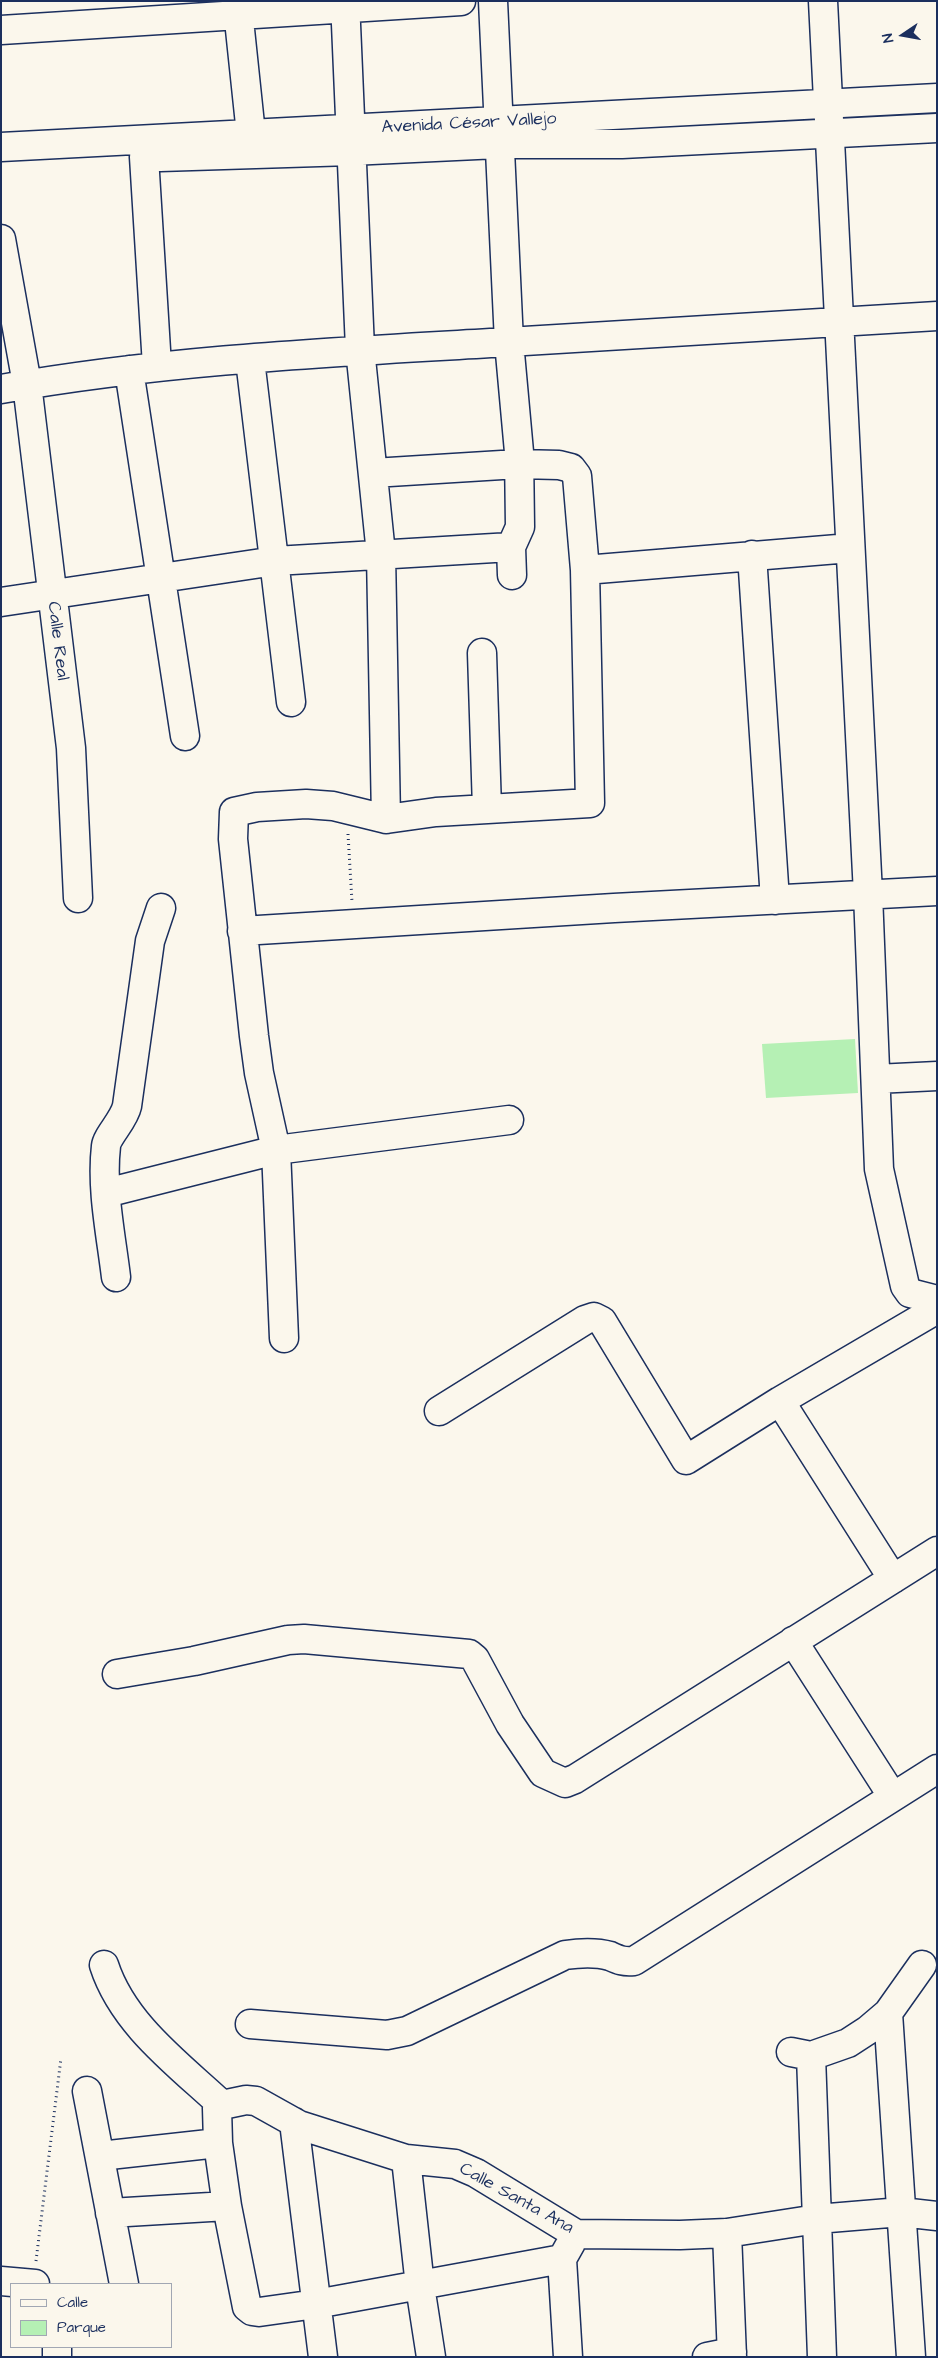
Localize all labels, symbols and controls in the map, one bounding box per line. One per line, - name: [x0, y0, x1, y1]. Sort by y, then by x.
- north arrow: [878, 10, 928, 60]
- text: N: [878, 32, 899, 44]
- street label: Avenida César Vallejo: [381, 109, 557, 139]
- street label: Calle Real: [41, 600, 73, 682]
- street label: Calle Santa Ana: [455, 2159, 577, 2239]
- legend: [10, 2283, 172, 2348]
- text: Calle: [57, 2292, 88, 2313]
- text: Parque: [57, 2317, 106, 2338]

